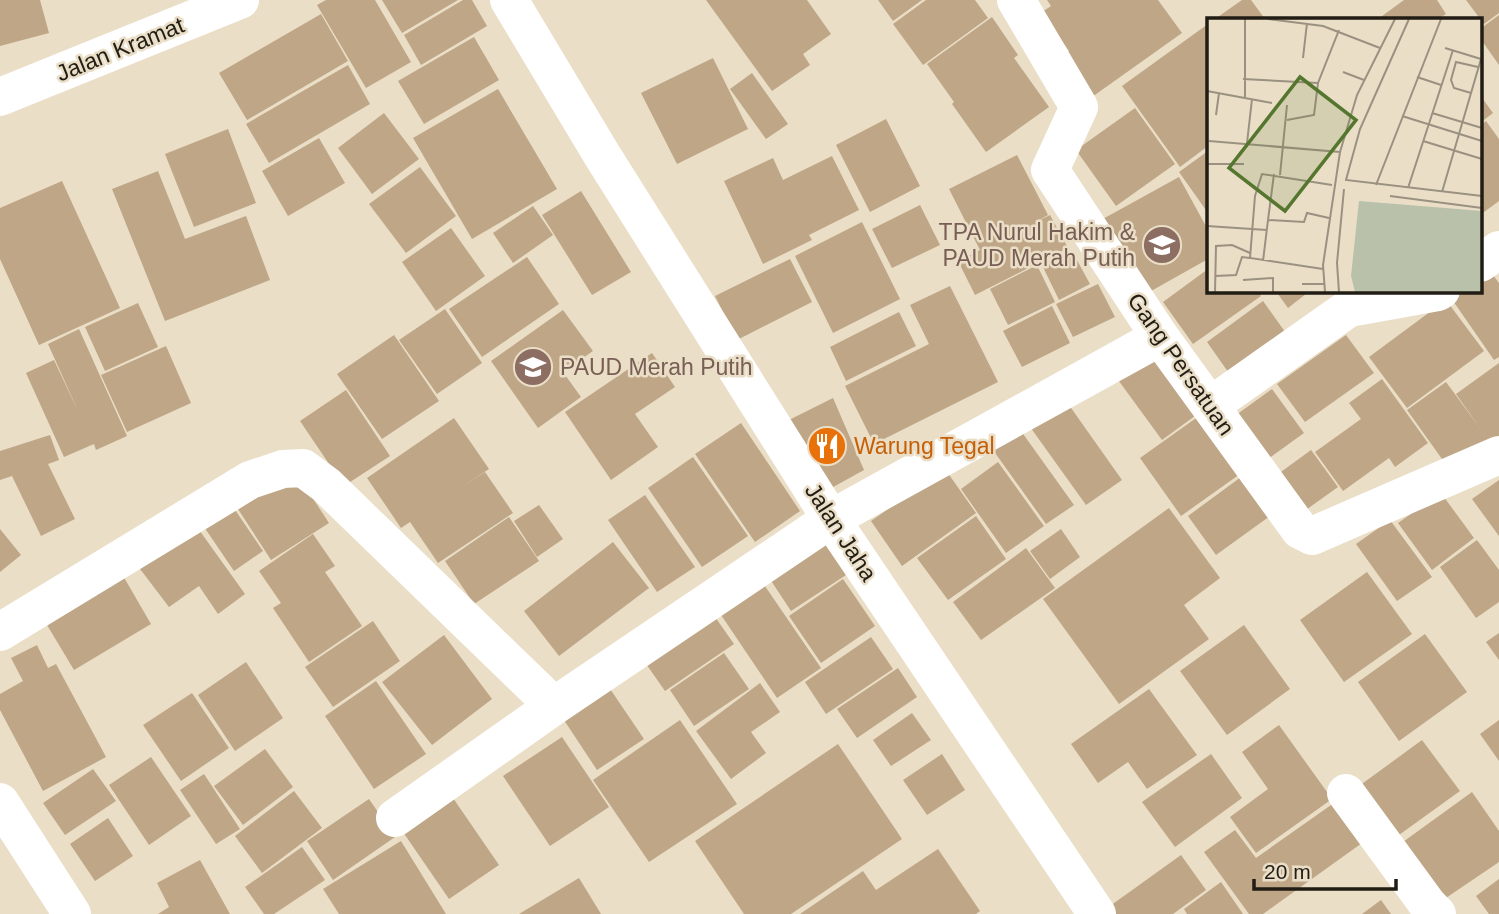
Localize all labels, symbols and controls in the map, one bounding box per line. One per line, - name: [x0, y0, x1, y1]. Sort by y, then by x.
- street label: Jalan Kramat: [52, 11, 188, 86]
- inset map: [1207, 18, 1482, 292]
- place label: TPA Nurul Hakim & PAUD Merah Putih: [939, 219, 1135, 271]
- school or university icon: TPA Nurul Hakim & PAUD Merah Putih: [1141, 224, 1183, 266]
- street label: Gang Persatuan: [1122, 288, 1240, 440]
- school or university icon: PAUD Merah Putih: [512, 346, 554, 388]
- place label: PAUD Merah Putih: [560, 354, 753, 380]
- restaurant icon: Warung Tegal: [806, 425, 848, 467]
- place label: Warung Tegal: [854, 433, 995, 459]
- street label: Jalan Jaha: [800, 478, 882, 586]
- scale bar: [1254, 848, 1396, 892]
- text: 20 m: [1264, 860, 1311, 883]

